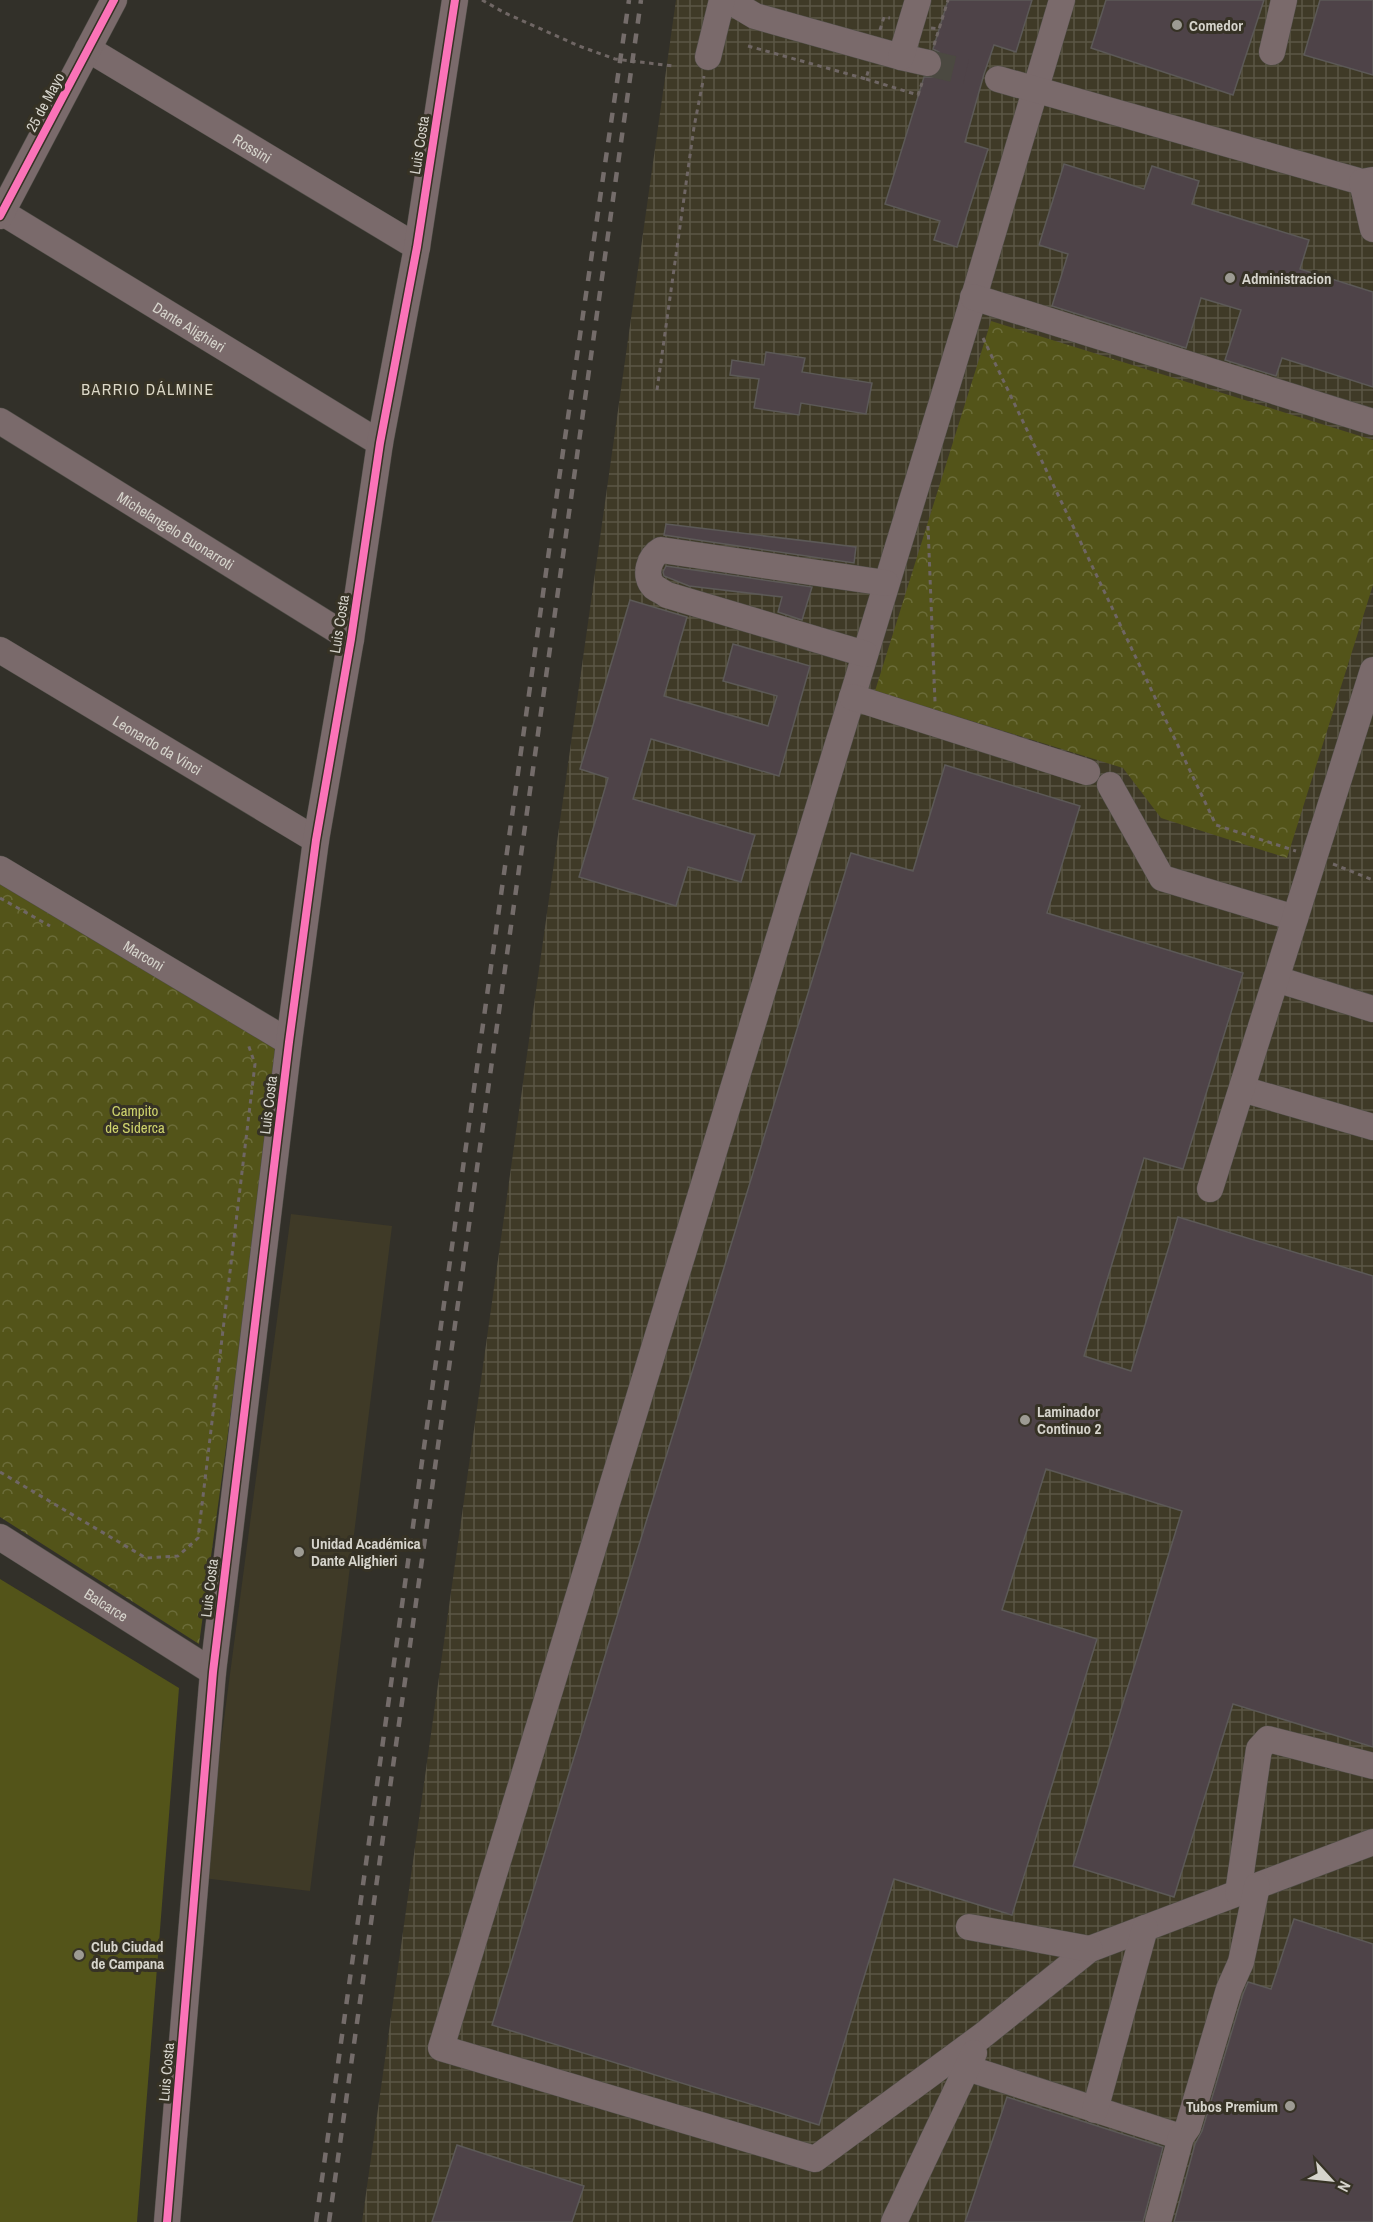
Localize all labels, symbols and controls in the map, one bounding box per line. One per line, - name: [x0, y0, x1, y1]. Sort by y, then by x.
- place label: Comedor: [1189, 15, 1243, 36]
- marker: Comedor: [1170, 18, 1184, 32]
- street label: 25 de Mayo: [21, 69, 69, 135]
- street label: Luis Costa: [404, 114, 434, 176]
- street label: Rossini: [229, 128, 276, 168]
- place label: Administracion: [1242, 268, 1332, 289]
- marker: Administracion: [1223, 271, 1237, 285]
- street label: Dante Alighieri: [149, 296, 230, 357]
- district label: BARRIO DÁLMINE: [81, 378, 215, 400]
- street label: Michelangelo Buonarroti: [113, 486, 238, 575]
- street label: Luis Costa: [324, 593, 354, 655]
- street label: Leonardo da Vinci: [109, 710, 206, 780]
- street label: Marconi: [120, 935, 169, 976]
- street label: Luis Costa: [254, 1074, 282, 1135]
- park label: Campito de Siderca: [105, 1100, 165, 1138]
- place label: Laminador Continuo 2: [1037, 1401, 1101, 1439]
- marker: Laminador Continuo 2: [1018, 1413, 1032, 1427]
- place label: Unidad Académica Dante Alighieri: [311, 1533, 421, 1571]
- marker: Unidad Académica Dante Alighieri: [292, 1545, 306, 1559]
- street label: Luis Costa: [195, 1557, 223, 1618]
- street label: Balcarce: [81, 1583, 132, 1626]
- place label: Club Ciudad de Campana: [91, 1936, 164, 1974]
- marker: Club Ciudad de Campana: [72, 1948, 86, 1962]
- street label: Luis Costa: [153, 2042, 179, 2102]
- place label: Tubos Premium: [1186, 2096, 1278, 2117]
- marker: Tubos Premium: [1283, 2099, 1297, 2113]
- north arrow: [1301, 2150, 1361, 2210]
- text: N: [1332, 2178, 1356, 2196]

